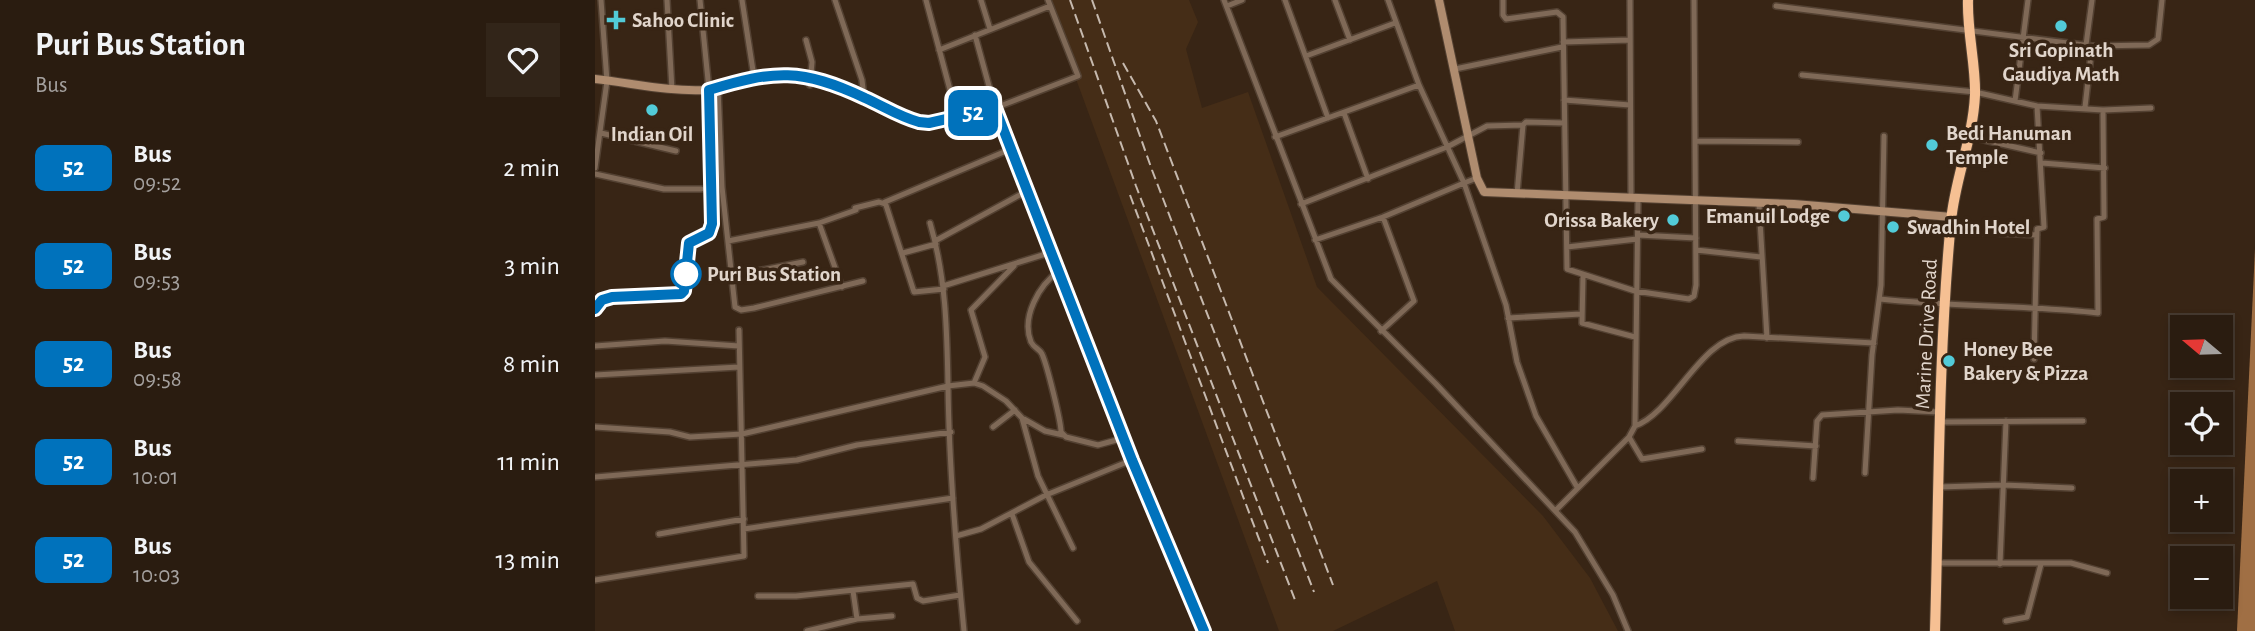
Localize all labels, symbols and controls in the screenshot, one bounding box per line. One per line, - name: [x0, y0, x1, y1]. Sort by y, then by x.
- marker: Sahoo Clinic: [606, 10, 626, 30]
- place label: Sahoo Clinic: [632, 10, 734, 31]
- marker: Sri Gopinath Gaudiya Math: [2053, 18, 2069, 34]
- button: heart: [486, 23, 560, 97]
- text: Puri Bus Station: [35, 29, 246, 62]
- place label: Sri Gopinath Gaudiya Math: [2002, 40, 2120, 85]
- text: Bus: [35, 74, 68, 97]
- line badge: 52: [941, 90, 1005, 136]
- text: 52: [962, 101, 984, 125]
- marker: Indian Oil: [644, 102, 660, 118]
- place label: Bedi Hanuman Temple: [1946, 123, 2072, 168]
- place label: Indian Oil: [611, 124, 693, 145]
- marker: Bedi Hanuman Temple: [1924, 137, 1940, 153]
- text: Bus: [133, 141, 172, 167]
- text: 2 min: [503, 155, 560, 181]
- text: 52: [63, 156, 84, 180]
- text: 09:52: [133, 172, 181, 195]
- place label: Emanuil Lodge: [1706, 206, 1830, 227]
- marker: Emanuil Lodge: [1836, 208, 1852, 224]
- place label: Orissa Bakery: [1544, 210, 1660, 231]
- marker: Orissa Bakery: [1665, 212, 1681, 228]
- place label: Swadhin Hotel: [1907, 217, 2030, 238]
- marker: Swadhin Hotel: [1885, 219, 1901, 235]
- text: Bus: [133, 239, 172, 265]
- text: 3 min: [504, 253, 560, 279]
- text: 52: [63, 254, 84, 278]
- street label: Marine Drive Road: [1912, 258, 1941, 410]
- marker: Puri Bus Station: [671, 259, 701, 289]
- place label: Puri Bus Station: [707, 264, 841, 285]
- text: 09:53: [133, 270, 180, 293]
- north arrow: [2170, 315, 2233, 378]
- map controls: [2170, 315, 2233, 609]
- text: Bus: [133, 337, 172, 363]
- place label: Honey Bee Bakery & Pizza: [1963, 339, 2088, 384]
- text: 8 min: [503, 351, 560, 377]
- text: 52: [63, 352, 84, 376]
- marker: Honey Bee Bakery & Pizza: [1941, 353, 1957, 369]
- text: 09:58: [133, 368, 182, 391]
- button: locate: [2170, 392, 2233, 455]
- text: Bus: [133, 435, 172, 461]
- text: 11 min: [497, 449, 560, 475]
- text: 52: [63, 450, 84, 474]
- text: 10:01: [133, 466, 178, 489]
- button: +: [2170, 469, 2233, 532]
- text: Bus: [133, 533, 172, 559]
- button: −: [2170, 546, 2233, 609]
- text: 13 min: [496, 547, 560, 573]
- text: 52: [63, 548, 84, 572]
- text: 10:03: [133, 564, 180, 587]

